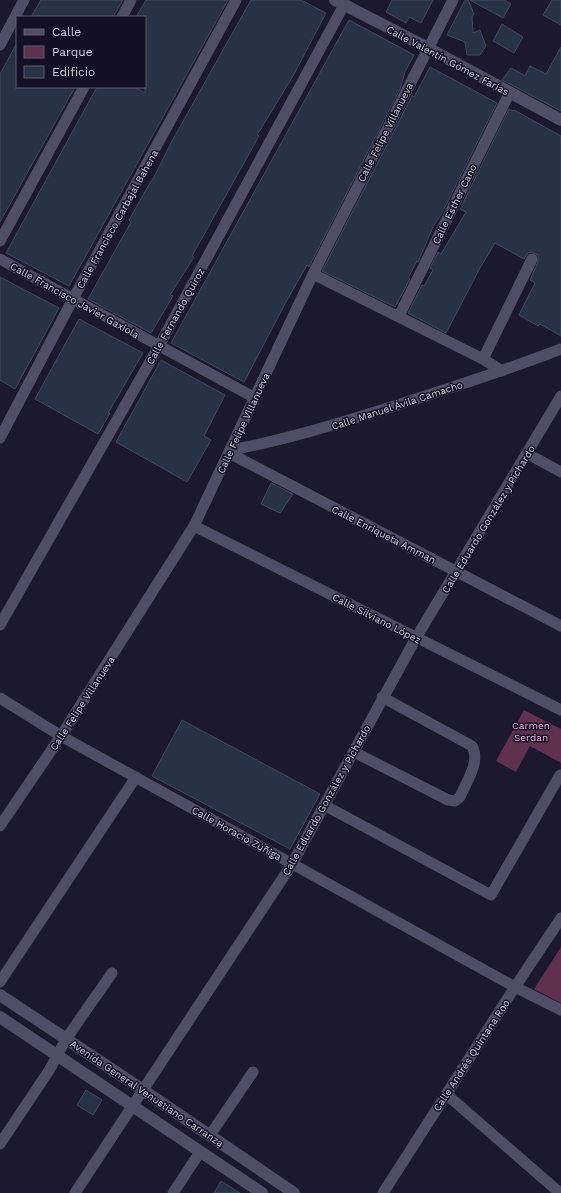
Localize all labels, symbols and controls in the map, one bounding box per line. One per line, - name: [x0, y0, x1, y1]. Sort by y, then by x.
- legend: [16, 16, 146, 88]
- street label: Calle Valentín Gómez Farías: [385, 24, 511, 97]
- text: Calle: [52, 25, 81, 39]
- text: Parque: [52, 45, 93, 59]
- text: Edificio: [52, 65, 95, 79]
- street label: Calle Felipe Villanueva: [356, 81, 415, 184]
- street label: Calle Francisco Carbajal Bahena: [75, 148, 160, 290]
- street label: Calle Esther Cano: [430, 162, 479, 246]
- street label: Calle Francisco Javier Gaxiola: [9, 260, 141, 341]
- street label: Calle Fernando Quiroz: [144, 266, 207, 366]
- street label: Calle Felipe Villanueva: [215, 371, 272, 475]
- street label: Calle Manuel Ávila Camacho: [330, 379, 464, 432]
- street label: Calle Eduardo González y Pichardo: [440, 443, 537, 595]
- street label: Calle Enriqueta Amman: [330, 503, 438, 566]
- street label: Calle Silviano López: [331, 591, 423, 646]
- street label: Calle Felipe Villanueva: [48, 654, 117, 752]
- park label: Carmen Serdan: [512, 720, 550, 743]
- street label: Calle Eduardo González y Pichardo: [280, 723, 373, 877]
- street label: Calle Horacio Zúñiga: [190, 804, 284, 863]
- street label: Calle Andrés Quintana Roo: [431, 997, 512, 1113]
- street label: Avenida General Venustiano Carranza: [68, 1038, 226, 1149]

